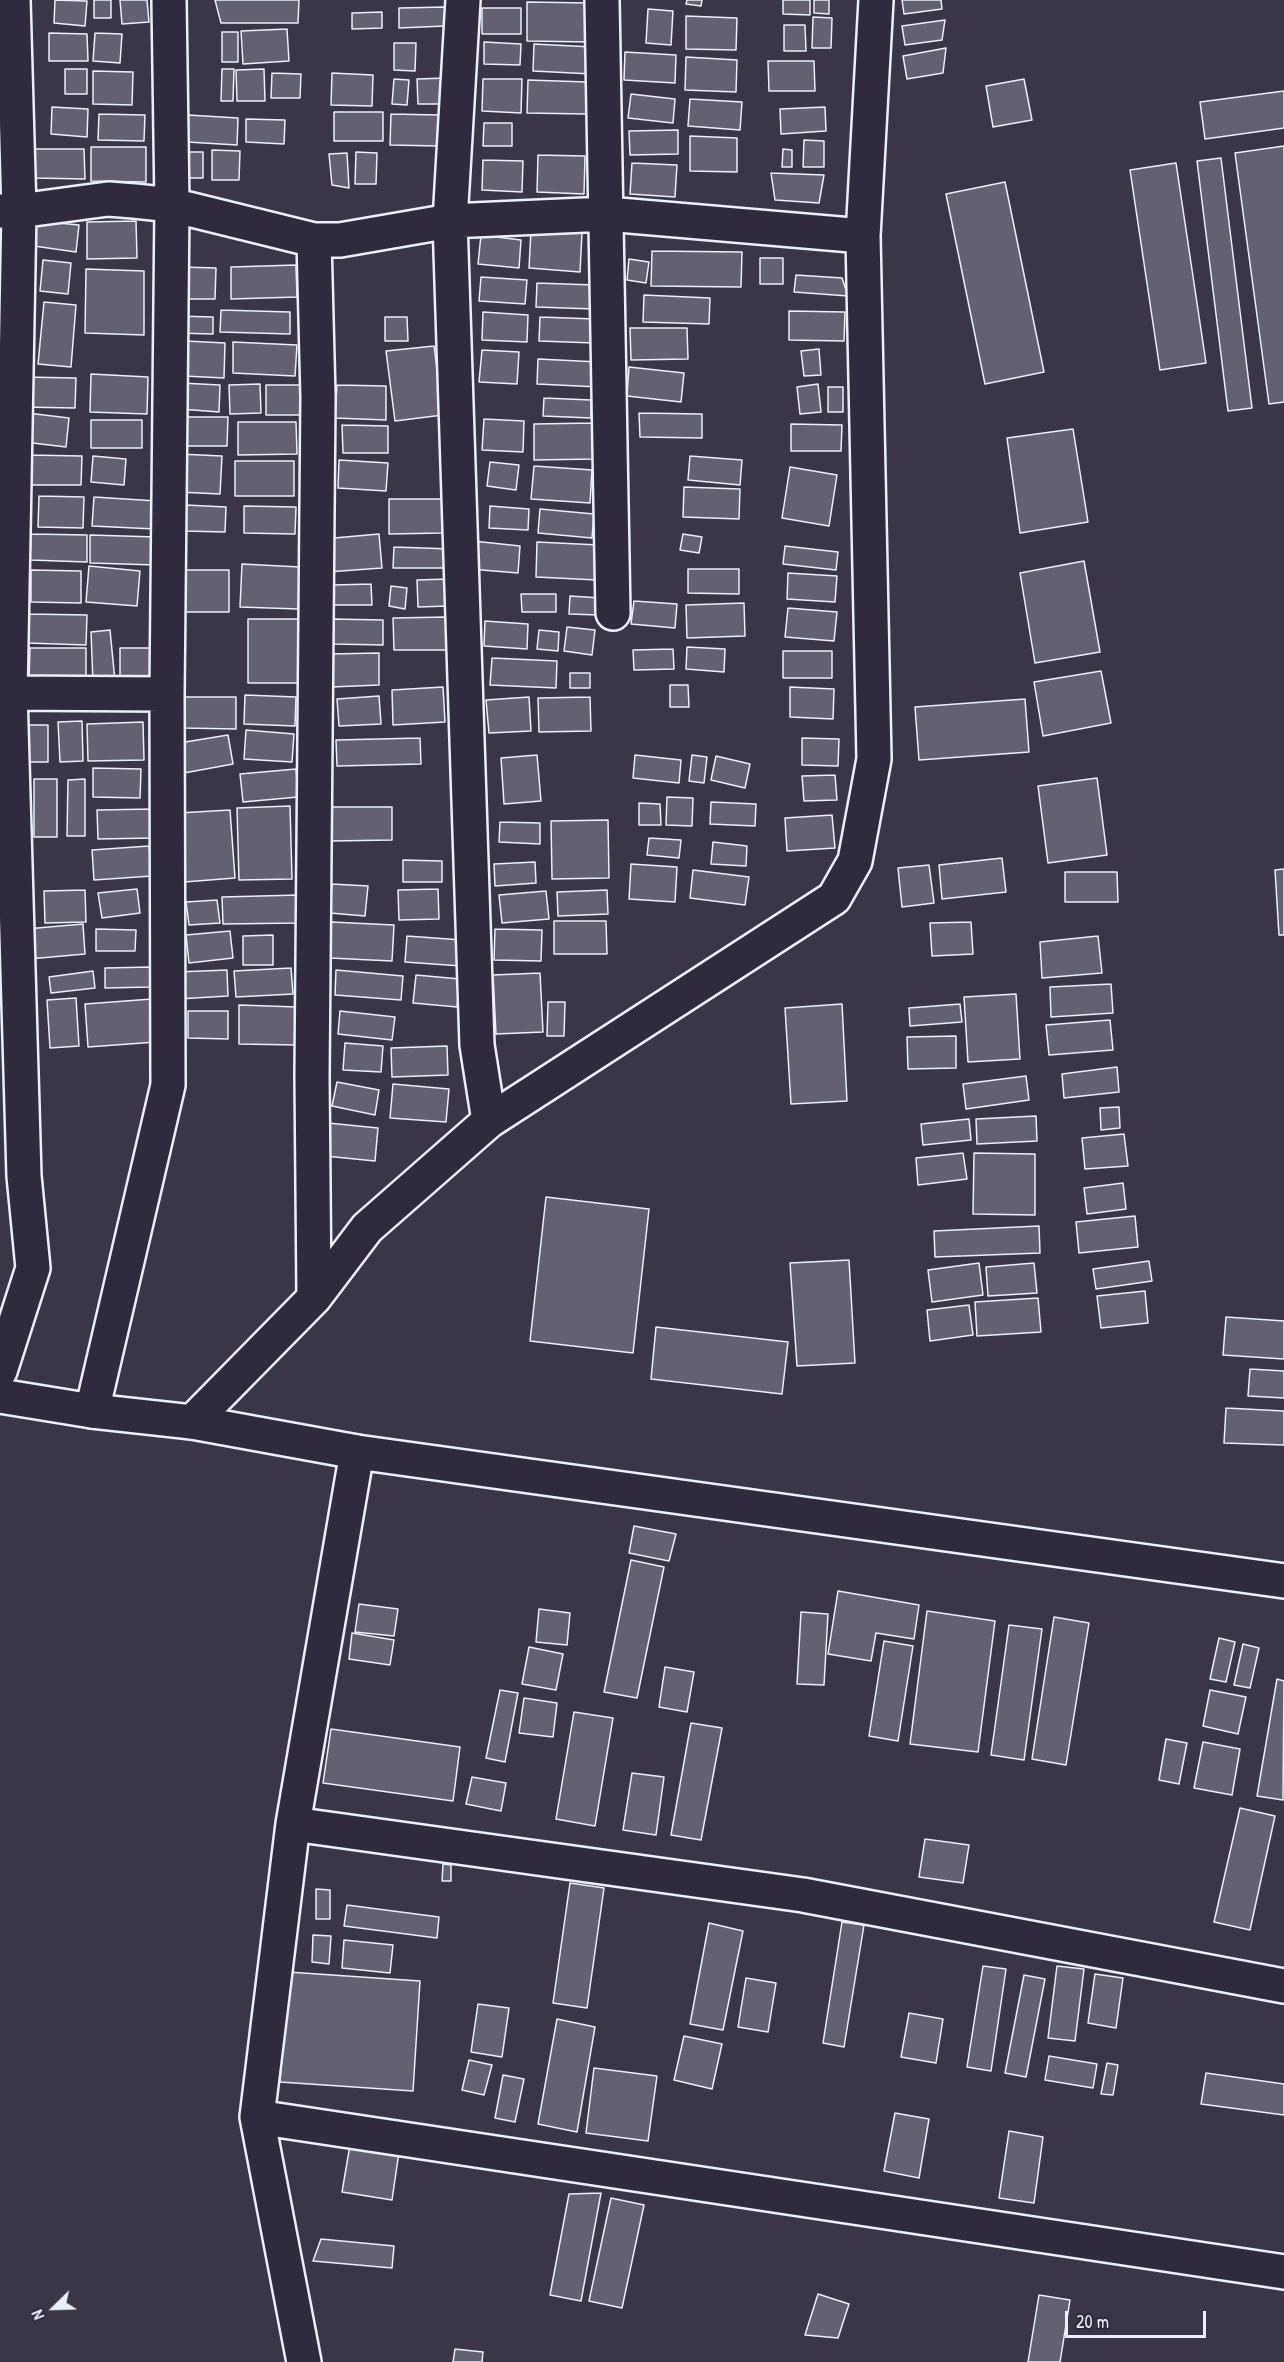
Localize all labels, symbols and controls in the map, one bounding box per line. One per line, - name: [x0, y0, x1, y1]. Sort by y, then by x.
- north arrow: [24, 2278, 84, 2338]
- scale bar: [1068, 2299, 1209, 2337]
- text: N: [26, 2307, 49, 2323]
- text: 20 m: [1076, 2309, 1109, 2334]

